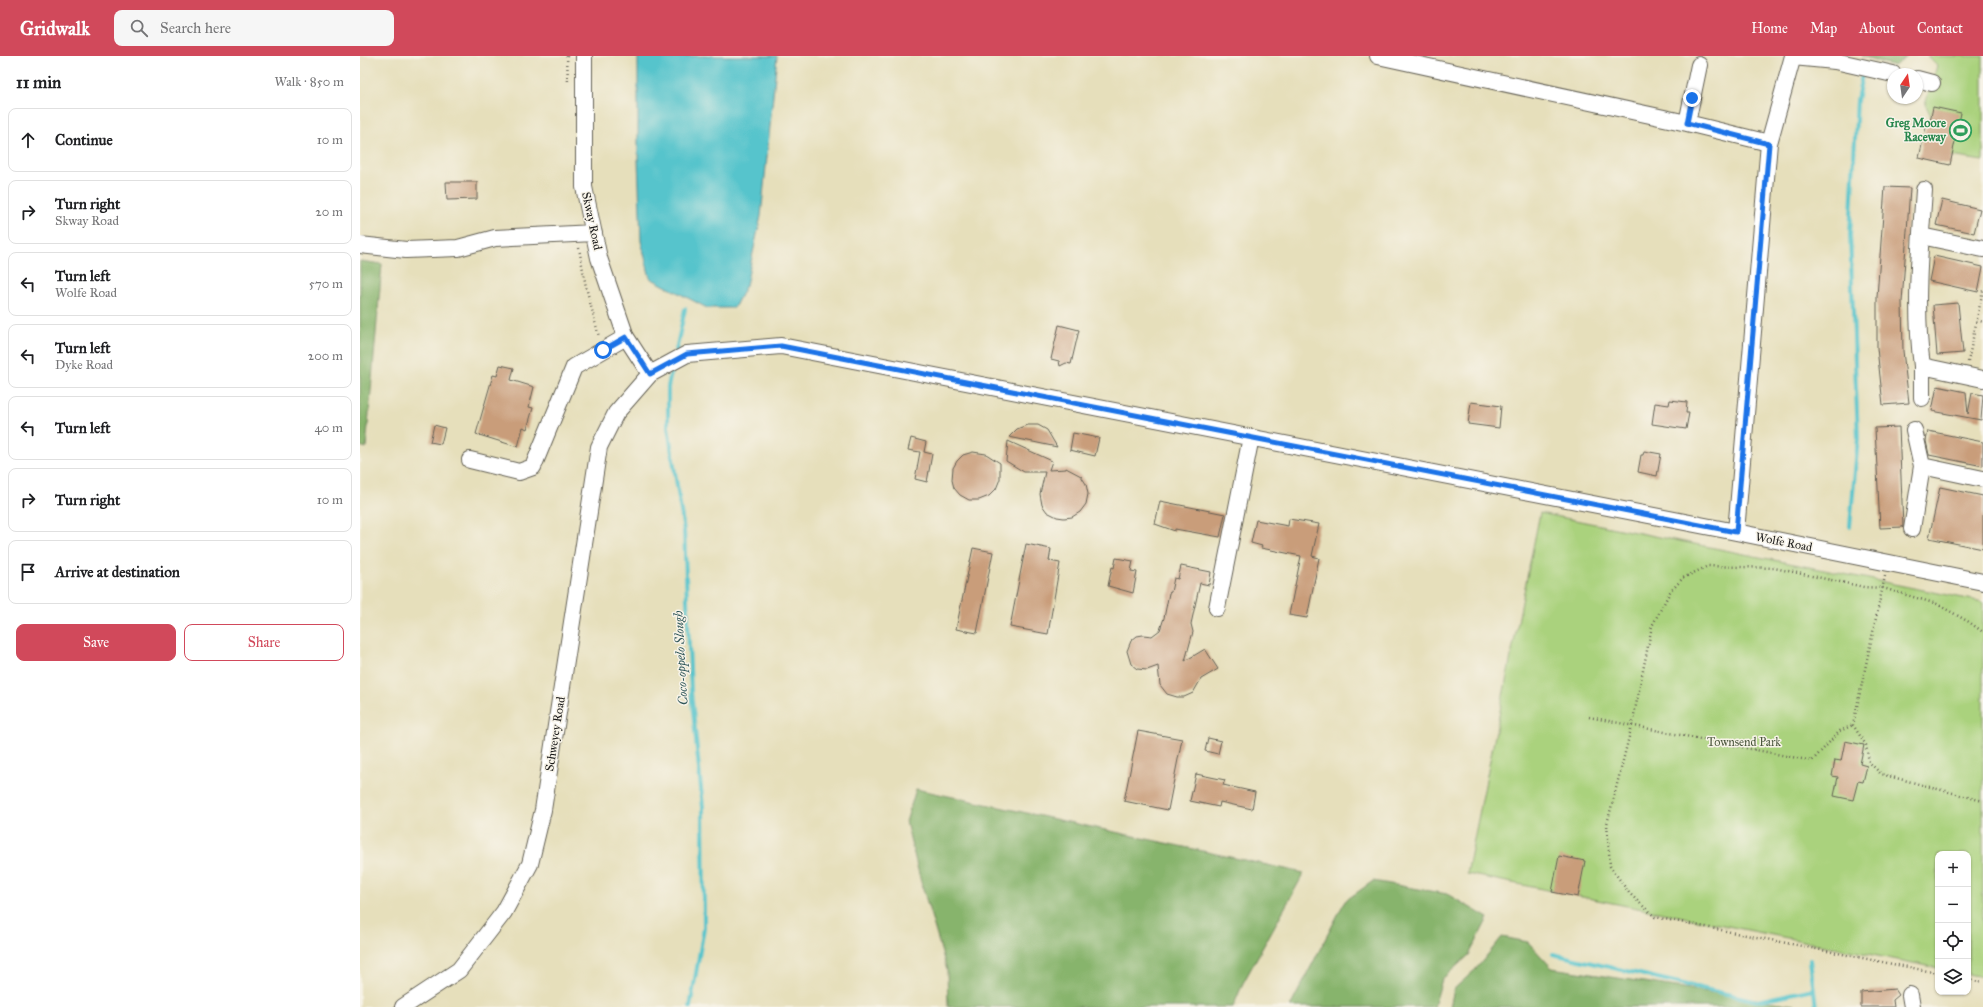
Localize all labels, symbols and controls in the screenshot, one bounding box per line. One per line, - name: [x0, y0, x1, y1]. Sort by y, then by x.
- search box: [114, 10, 394, 46]
- text: Gridwalk: [20, 17, 90, 40]
- icon: search: [128, 17, 150, 39]
- text: Search here: [160, 19, 231, 37]
- text: Home: [1751, 20, 1788, 37]
- text: Map: [1810, 20, 1837, 37]
- text: About: [1859, 20, 1895, 37]
- text: Contact: [1917, 20, 1963, 37]
- north arrow: [1887, 68, 1923, 104]
- text: 11 min: [16, 72, 61, 93]
- text: Walk · 850 m: [275, 74, 344, 90]
- route end: [1683, 89, 1701, 107]
- place label: Greg Moore Raceway: [1886, 116, 1947, 145]
- sports icon: Greg Moore Raceway: [1948, 117, 1974, 143]
- icon: ahead: [17, 129, 39, 151]
- text: Continue: [55, 131, 113, 149]
- text: 10 m: [317, 132, 343, 148]
- street label: Skway Road: [579, 191, 605, 251]
- text: Turn right: [55, 195, 120, 213]
- icon: right: [17, 201, 39, 223]
- text: 20 m: [315, 204, 343, 220]
- text: Skway Road: [55, 213, 119, 229]
- text: Turn left: [55, 267, 111, 285]
- icon: left: [17, 273, 39, 295]
- text: 570 m: [309, 276, 343, 292]
- text: Wolfe Road: [55, 285, 117, 301]
- text: Turn left: [55, 339, 111, 357]
- route start: [594, 341, 612, 359]
- icon: left: [17, 345, 39, 367]
- text: 200 m: [308, 348, 343, 364]
- text: Dyke Road: [55, 357, 113, 373]
- icon: left: [17, 417, 39, 439]
- text: Turn left: [55, 419, 111, 437]
- text: 40 m: [314, 420, 343, 436]
- icon: right: [17, 489, 39, 511]
- text: Turn right: [55, 491, 120, 509]
- text: 10 m: [317, 492, 343, 508]
- street label: Wolfe Road: [1755, 530, 1813, 554]
- icon: arrive: [17, 561, 39, 583]
- text: Arrive at destination: [55, 563, 180, 581]
- water label: Coco-oppelo Slough: [670, 610, 691, 706]
- button: Save: [16, 624, 176, 661]
- button: Share: [184, 624, 344, 661]
- street label: Schweyey Road: [542, 696, 568, 772]
- park label: Townsend Park: [1707, 735, 1781, 749]
- map controls: [1935, 851, 1971, 995]
- button: +: [1935, 851, 1971, 887]
- button: −: [1935, 887, 1971, 923]
- button: locate: [1935, 923, 1971, 959]
- button: layers: [1935, 959, 1971, 995]

